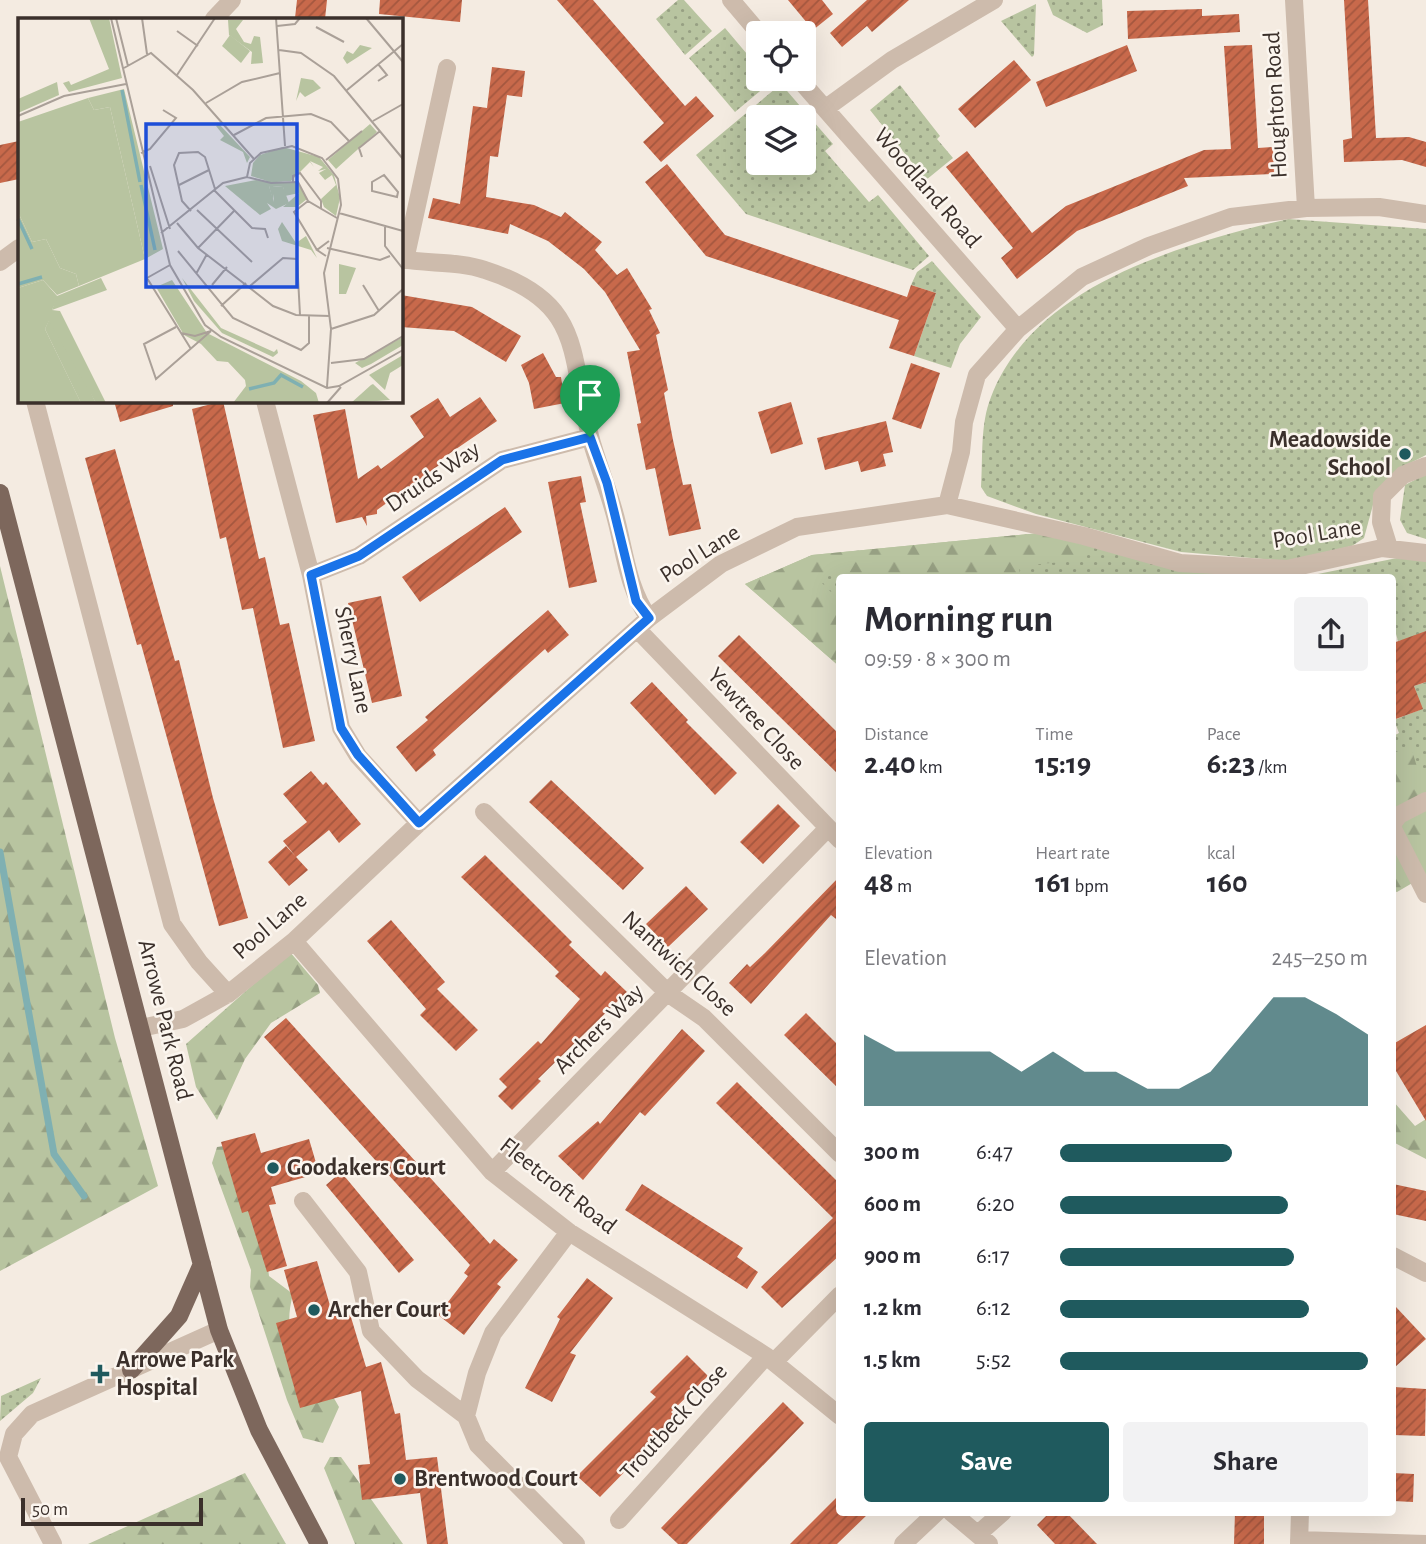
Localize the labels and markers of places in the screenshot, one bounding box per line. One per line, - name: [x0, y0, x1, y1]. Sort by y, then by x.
- pin: [560, 365, 620, 437]
- place label: Meadowside School: [1269, 428, 1391, 480]
- marker: Meadowside School: [1397, 446, 1413, 462]
- place label: Goodakers Court: [287, 1156, 446, 1180]
- marker: Goodakers Court: [265, 1160, 281, 1176]
- place label: Archer Court: [328, 1298, 449, 1322]
- marker: Archer Court: [306, 1302, 322, 1318]
- place label: Arrowe Park Hospital: [116, 1348, 234, 1400]
- marker: Arrowe Park Hospital: [90, 1364, 110, 1384]
- place label: Brentwood Court: [414, 1467, 578, 1491]
- marker: Brentwood Court: [392, 1471, 408, 1487]

